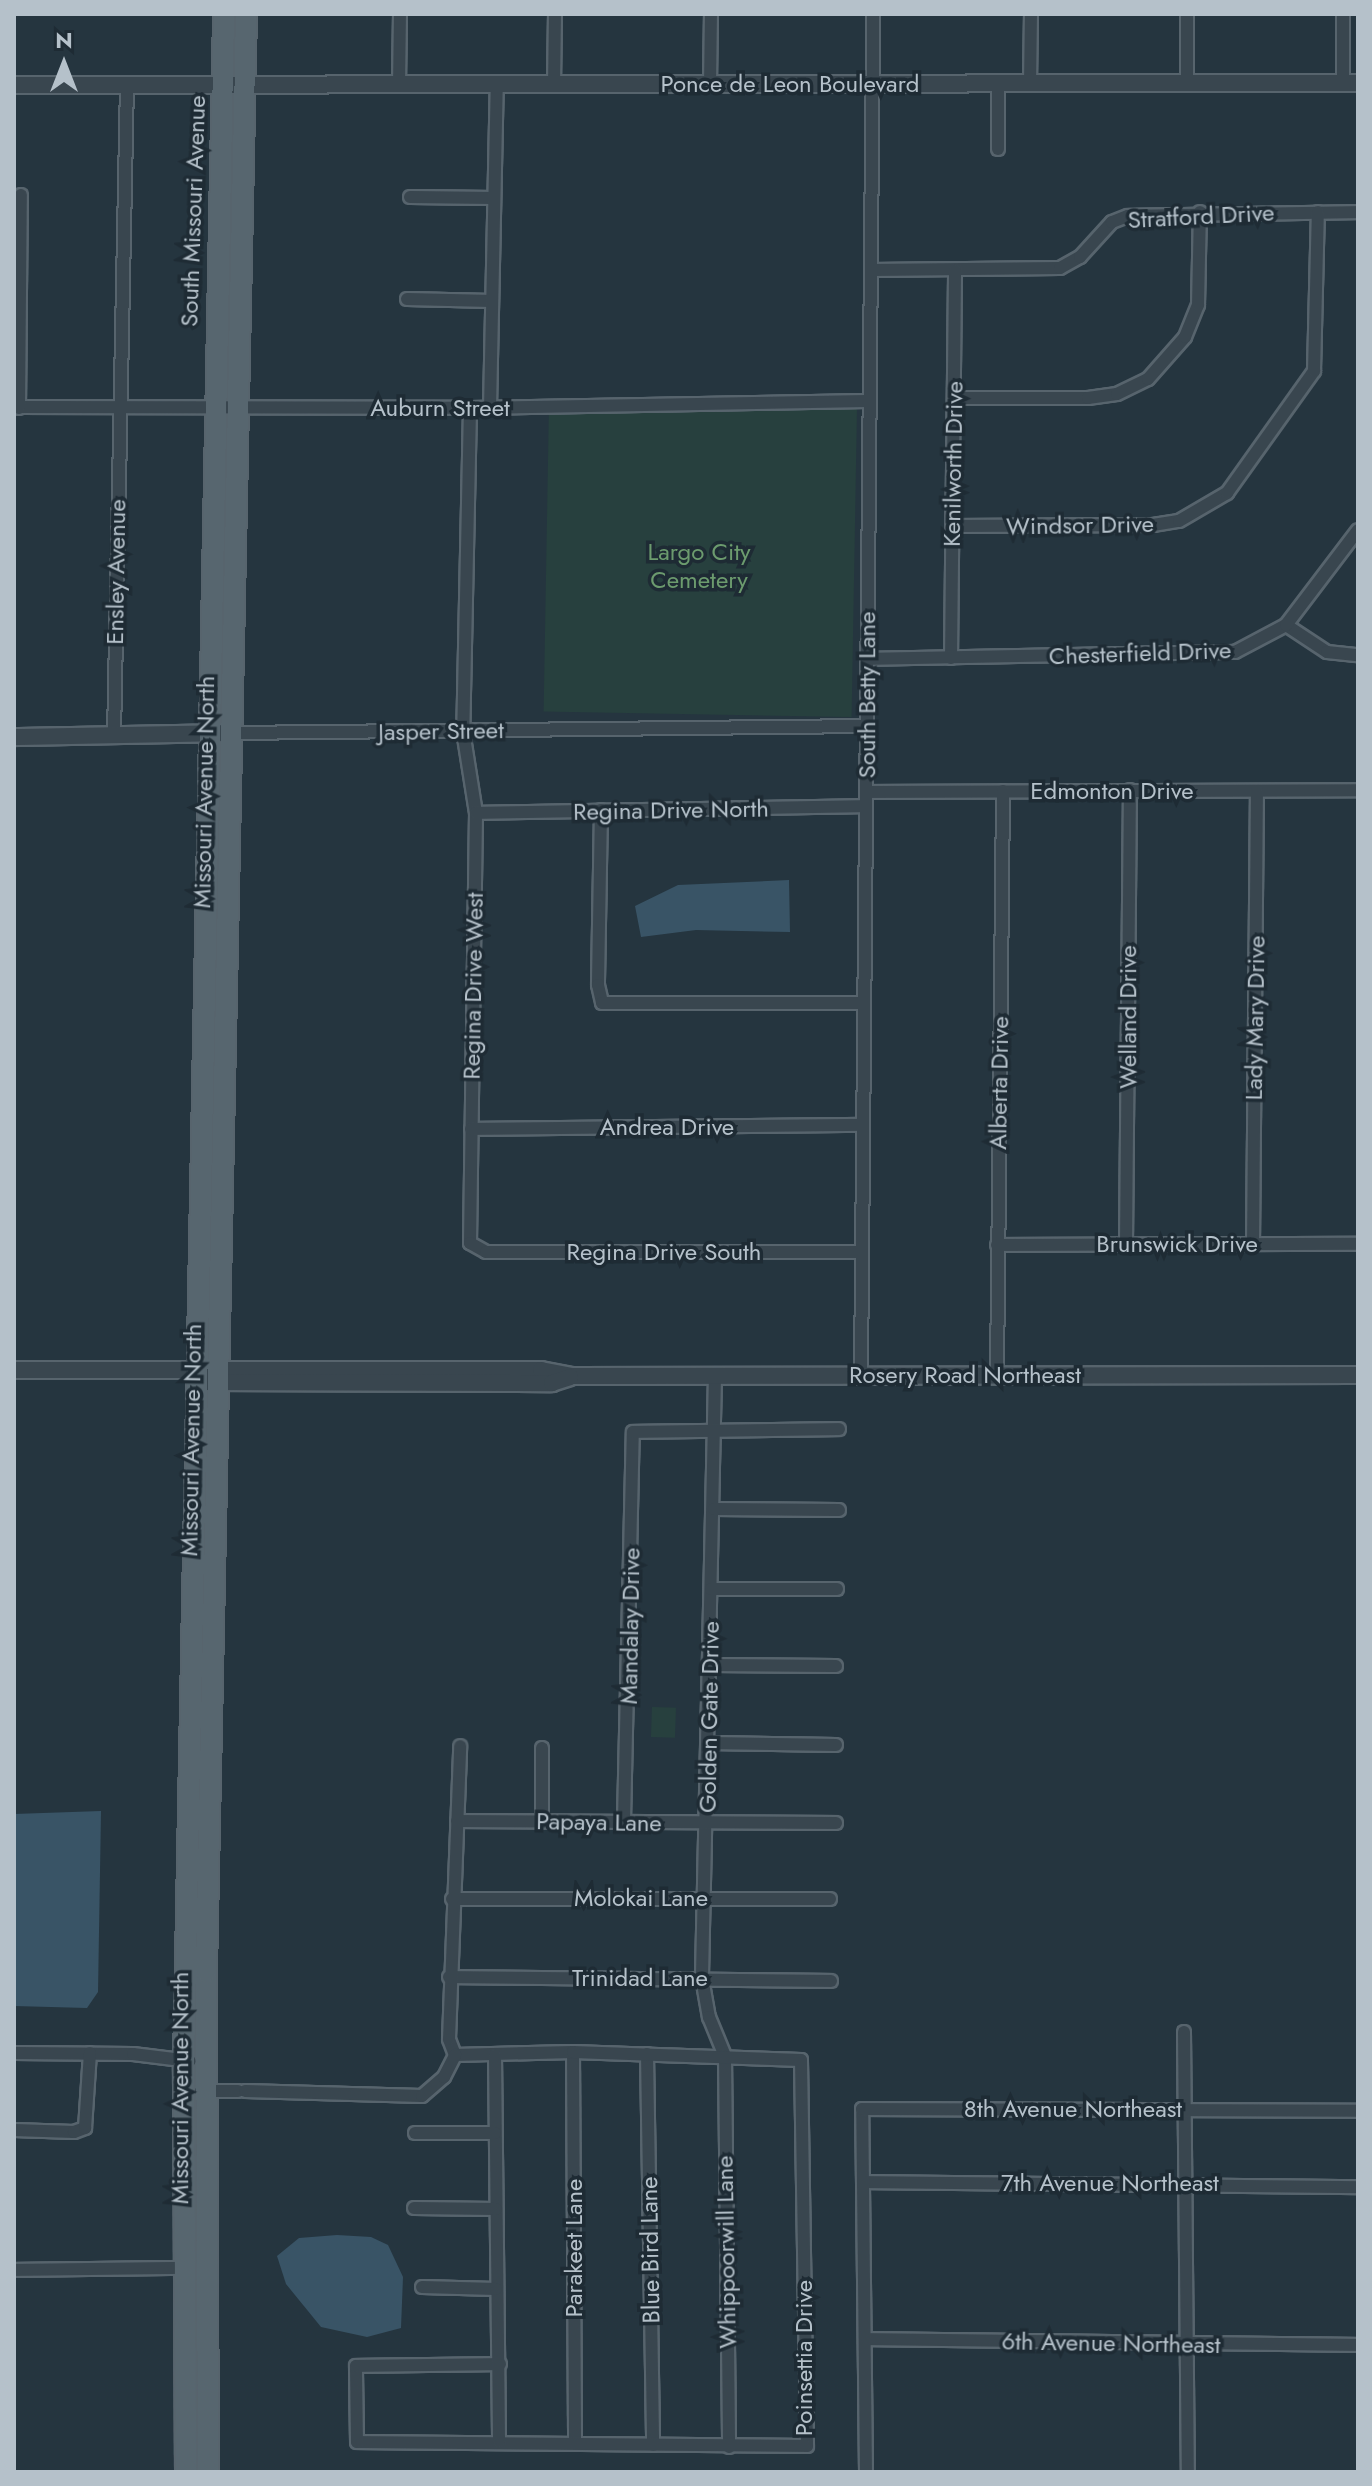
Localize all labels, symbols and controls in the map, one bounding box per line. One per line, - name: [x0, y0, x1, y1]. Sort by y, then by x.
- north arrow: [24, 24, 104, 104]
- text: N: [55, 24, 73, 56]
- street label: Ponce de Leon Boulevard: [660, 70, 920, 98]
- street label: South Missouri Avenue: [175, 95, 211, 327]
- street label: Stratford Drive: [1127, 198, 1275, 234]
- street label: Kenilworth Drive: [937, 381, 969, 547]
- street label: Auburn Street: [370, 394, 510, 422]
- street label: Ensley Avenue: [100, 499, 132, 645]
- street label: Windsor Drive: [1006, 509, 1154, 541]
- park label: Largo City Cemetery: [647, 538, 751, 594]
- street label: South Betty Lane: [853, 612, 881, 778]
- street label: Chesterfield Drive: [1048, 635, 1232, 671]
- street label: Missouri Avenue North: [188, 675, 220, 909]
- street label: Jasper Street: [378, 716, 504, 746]
- street label: Edmonton Drive: [1030, 777, 1194, 805]
- street label: Regina Drive North: [573, 794, 769, 826]
- street label: Regina Drive West: [457, 892, 489, 1080]
- street label: Lady Mary Drive: [1239, 935, 1271, 1101]
- street label: Welland Drive: [1114, 945, 1142, 1089]
- street label: Alberta Drive: [983, 1016, 1015, 1150]
- street label: Andrea Drive: [600, 1113, 734, 1141]
- street label: Brunswick Drive: [1096, 1230, 1258, 1258]
- street label: Regina Drive South: [567, 1238, 761, 1266]
- street label: Missouri Avenue North: [175, 1323, 207, 1557]
- street label: Rosery Road Northeast: [849, 1361, 1081, 1389]
- street label: Mandalay Drive: [614, 1547, 646, 1705]
- street label: Golden Gate Drive: [693, 1621, 725, 1813]
- street label: Papaya Lane: [536, 1807, 662, 1837]
- street label: Molokai Lane: [574, 1884, 708, 1912]
- street label: Trinidad Lane: [572, 1964, 708, 1992]
- street label: Missouri Avenue North: [166, 1972, 194, 2204]
- street label: 8th Avenue Northeast: [964, 2095, 1182, 2123]
- street label: Whippoorwill Lane: [710, 2155, 742, 2349]
- street label: 7th Avenue Northeast: [1001, 2169, 1219, 2197]
- street label: Blue Bird Lane: [634, 2176, 666, 2324]
- street label: Parakeet Lane: [560, 2179, 588, 2317]
- street label: Poinsettia Drive: [790, 2280, 818, 2436]
- street label: 6th Avenue Northeast: [1001, 2327, 1221, 2359]

